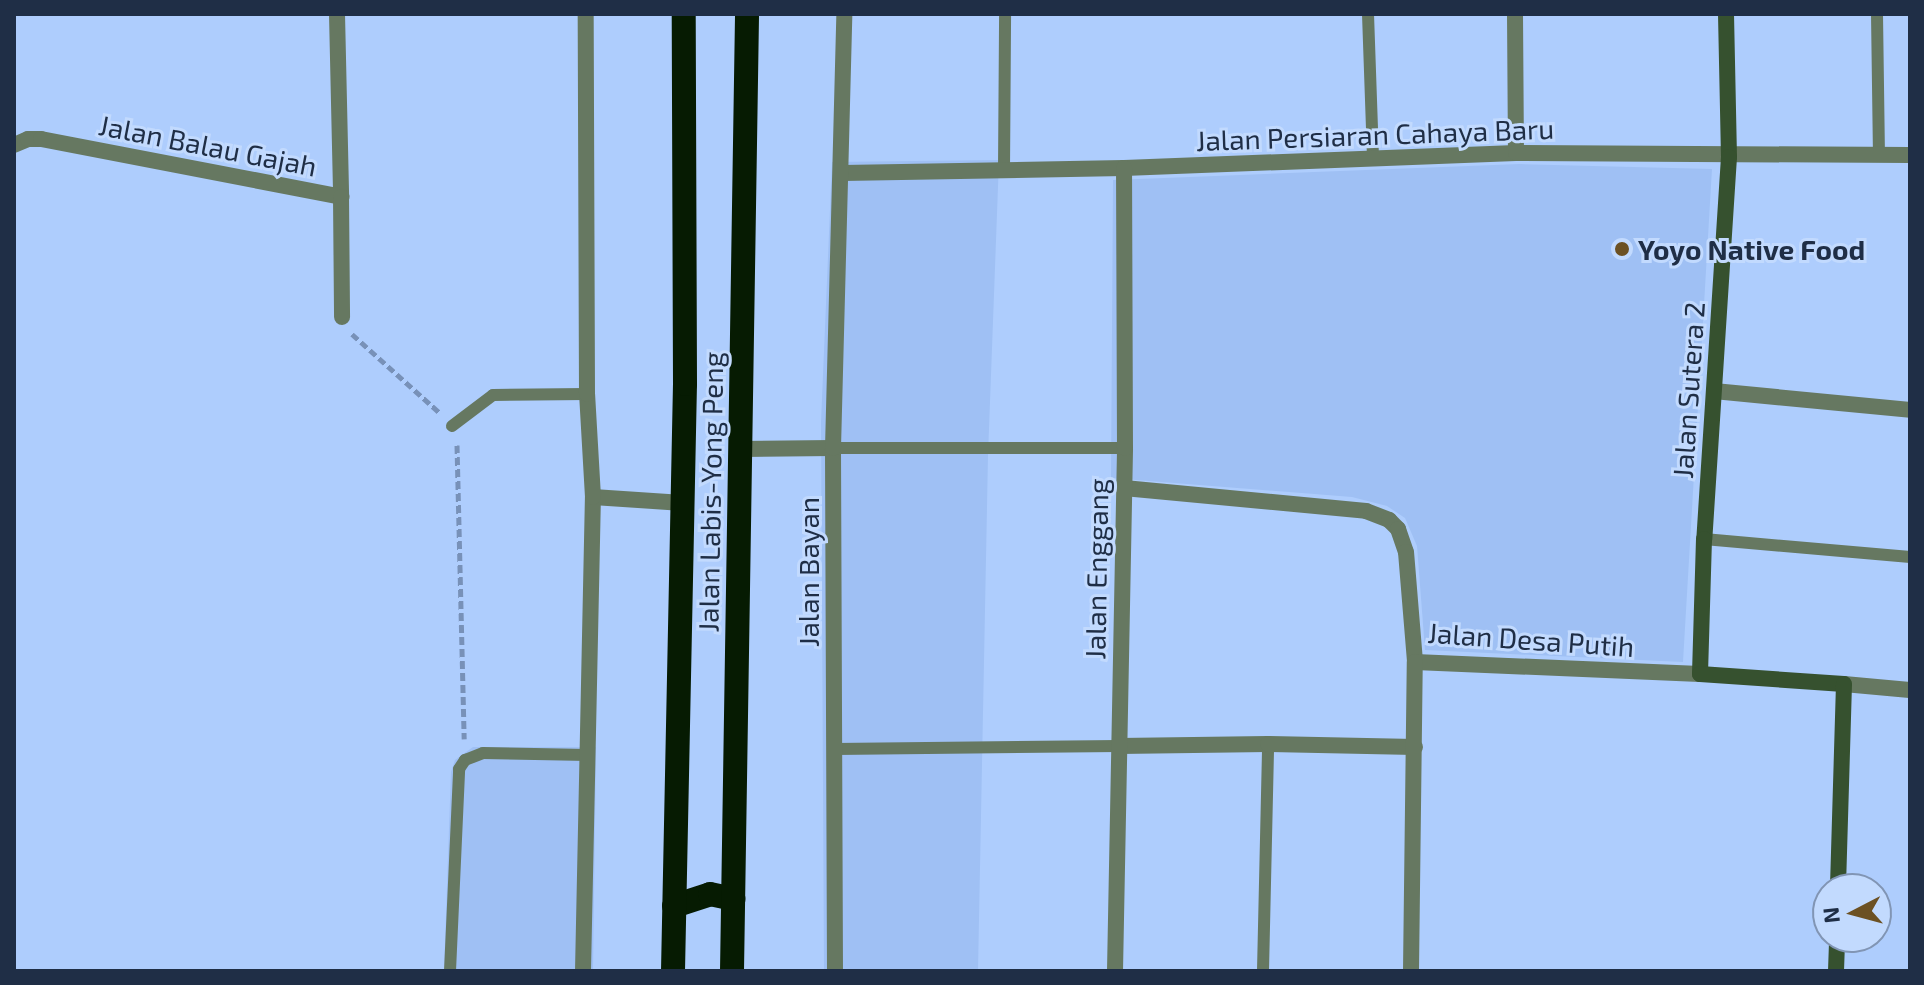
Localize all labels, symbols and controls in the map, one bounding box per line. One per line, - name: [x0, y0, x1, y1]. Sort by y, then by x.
- street label: Jalan Balau Gajah: [96, 107, 320, 183]
- street label: Jalan Persiaran Cahaya Baru: [1195, 111, 1555, 157]
- place label: Yoyo Native Food: [1638, 232, 1865, 266]
- marker: Yoyo Native Food: [1613, 240, 1631, 258]
- street label: Jalan Sutera 2: [1665, 301, 1711, 479]
- street label: Jalan Labis-Yong Peng: [691, 351, 729, 633]
- street label: Jalan Enggang: [1078, 478, 1114, 660]
- street label: Jalan Bayan: [791, 497, 825, 647]
- street label: Jalan Desa Putih: [1427, 615, 1635, 663]
- north arrow: [1812, 873, 1892, 953]
- text: N: [1816, 906, 1844, 925]

